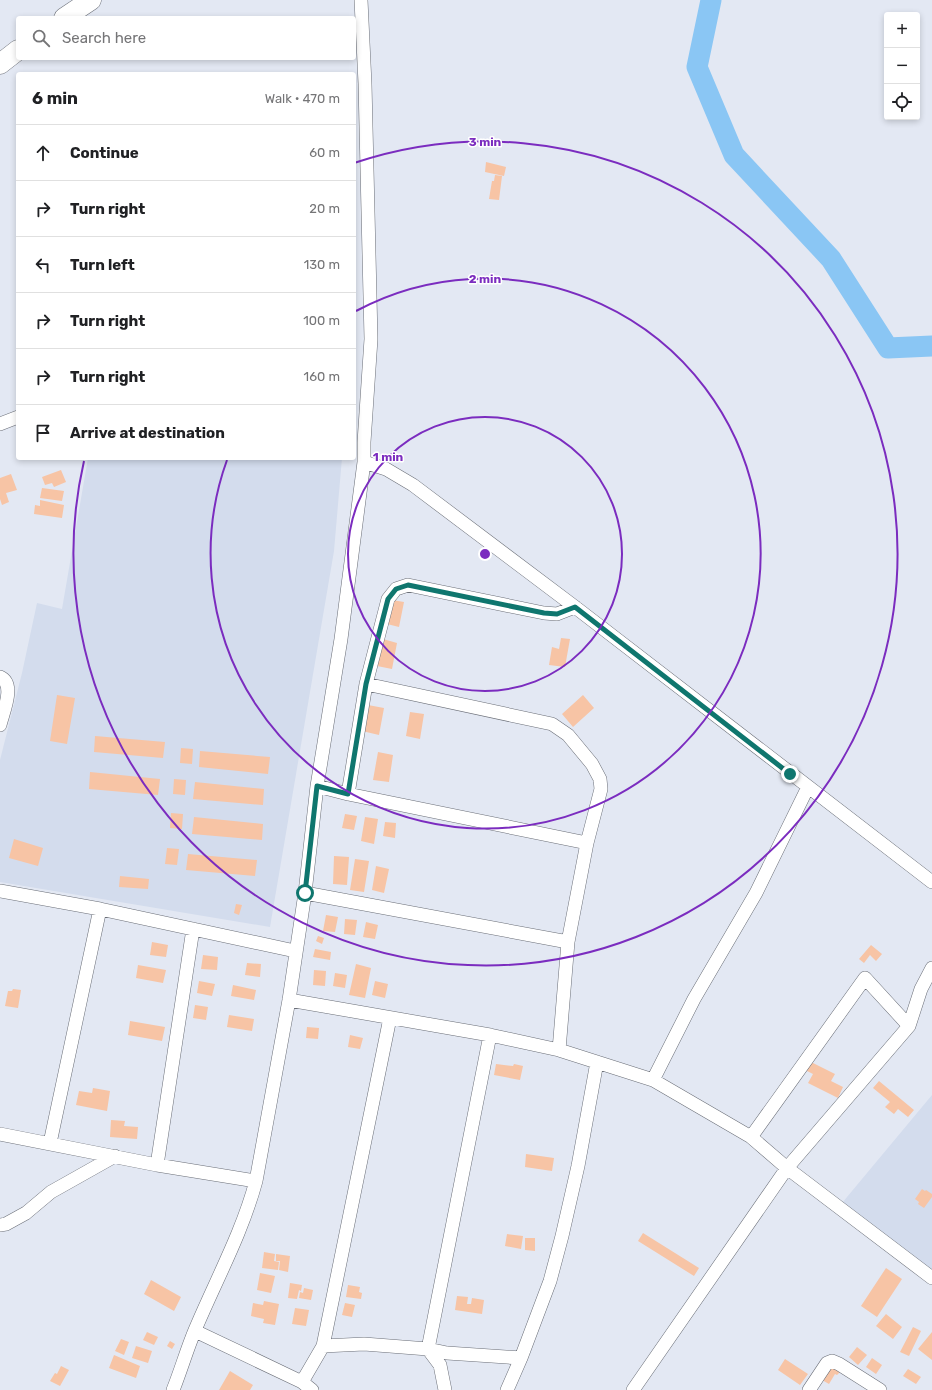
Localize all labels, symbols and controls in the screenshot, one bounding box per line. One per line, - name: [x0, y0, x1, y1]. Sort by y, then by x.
- map controls: [884, 12, 920, 120]
- button: +: [884, 12, 920, 48]
- search box: [16, 16, 356, 60]
- icon: search: [30, 27, 52, 49]
- text: Search here: [62, 29, 146, 47]
- button: −: [884, 48, 920, 84]
- button: locate: [884, 84, 920, 120]
- text: 6 min: [32, 88, 78, 108]
- text: Walk · 470 m: [265, 91, 340, 106]
- text: 3 min: [469, 135, 502, 149]
- icon: ahead: [32, 142, 54, 164]
- text: Continue: [70, 144, 139, 162]
- text: 60 m: [309, 145, 340, 160]
- icon: right: [32, 198, 54, 220]
- text: Turn right: [70, 200, 145, 218]
- text: 20 m: [309, 201, 340, 216]
- icon: left: [32, 254, 54, 276]
- text: Turn left: [70, 256, 135, 274]
- text: 130 m: [304, 257, 340, 272]
- text: 2 min: [469, 272, 502, 286]
- icon: right: [32, 310, 54, 332]
- text: Turn right: [70, 312, 145, 330]
- text: 100 m: [303, 313, 340, 328]
- icon: right: [32, 366, 54, 388]
- text: Turn right: [70, 368, 145, 386]
- text: 160 m: [304, 369, 340, 384]
- icon: arrive: [32, 422, 54, 444]
- text: Arrive at destination: [70, 424, 225, 442]
- text: 1 min: [373, 450, 404, 464]
- centre of rings: [478, 547, 492, 561]
- route end: [781, 765, 799, 783]
- route start: [296, 884, 314, 902]

